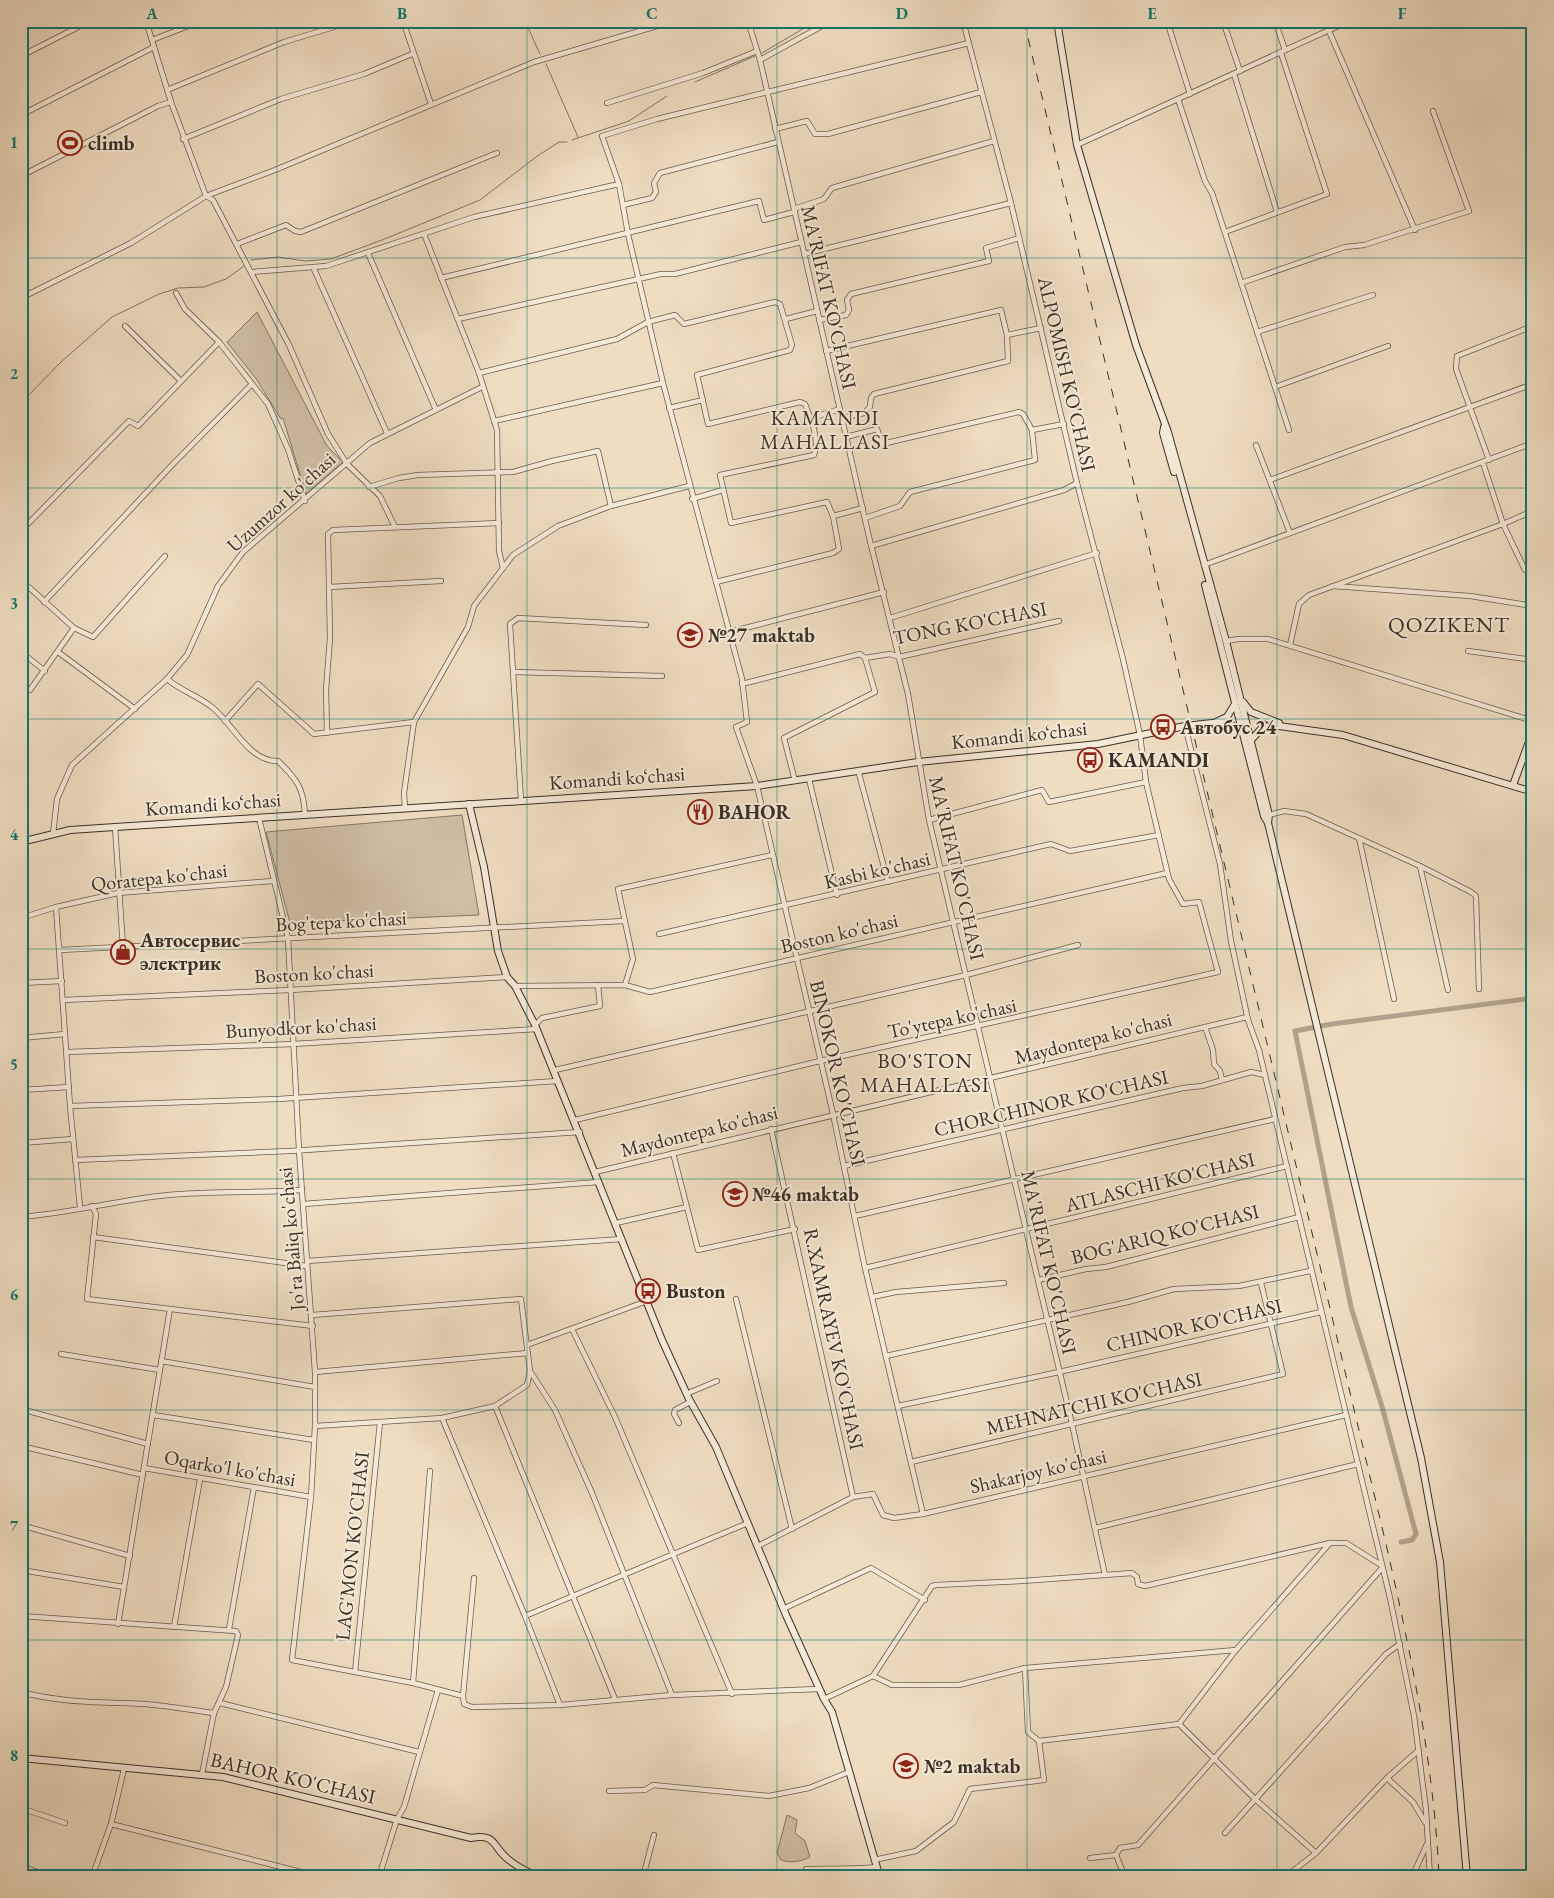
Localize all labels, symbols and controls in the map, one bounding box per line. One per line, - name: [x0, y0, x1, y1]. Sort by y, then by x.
- text: A: [145, 3, 158, 24]
- text: B: [397, 3, 407, 24]
- text: C: [646, 3, 658, 24]
- text: D: [896, 3, 908, 24]
- text: E: [1147, 3, 1157, 24]
- text: F: [1398, 3, 1407, 24]
- sports icon: climb: [57, 130, 83, 156]
- place label: climb: [88, 130, 135, 156]
- text: 1: [10, 132, 18, 153]
- street label: MA'RIFAT KO'CHASI: [795, 202, 863, 392]
- street label: ALPOMISH KO'CHASI: [1032, 273, 1102, 474]
- text: 2: [10, 363, 19, 384]
- district label: KAMANDI MAHALLASI: [760, 404, 890, 455]
- street label: Uzumzor ko'chasi: [221, 446, 341, 558]
- text: 3: [10, 593, 18, 614]
- street label: TONG KO'CHASI: [891, 595, 1049, 651]
- district label: QOZIKENT: [1388, 610, 1510, 639]
- school or university icon: №27 maktab: [677, 622, 703, 648]
- place label: №27 maktab: [708, 622, 815, 648]
- bus stop icon: Автобус 24: [1150, 714, 1176, 740]
- place label: Автобус 24: [1179, 714, 1277, 740]
- street label: Komandi ko‘chasi: [950, 715, 1088, 755]
- bus stop icon: KAMANDI: [1077, 747, 1103, 773]
- place label: KAMANDI: [1108, 747, 1209, 773]
- street label: Komandi ko‘chasi: [548, 760, 686, 796]
- street label: MA'RIFAT KO'CHASI: [923, 773, 991, 963]
- street label: Komandi ko‘chasi: [144, 786, 282, 822]
- restaurant icon: BAHOR: [687, 799, 713, 825]
- place label: BAHOR: [718, 799, 792, 825]
- text: 4: [10, 824, 19, 845]
- street label: Kasbi ko'chasi: [821, 845, 933, 895]
- street label: Qoratepa ko'chasi: [90, 857, 229, 897]
- street label: Bog'tepa ko'chasi: [275, 905, 407, 937]
- street label: Boston ko'chasi: [778, 907, 900, 959]
- place label: Автосервис электрик: [139, 927, 240, 976]
- shop icon: Автосервис электрик: [110, 939, 136, 965]
- street label: Boston ko'chasi: [253, 957, 375, 989]
- street label: BINOKOR KO'CHASI: [804, 978, 872, 1169]
- street label: To'ytepa ko'chasi: [885, 992, 1019, 1044]
- street label: Maydontepa ko'chasi: [1012, 1006, 1175, 1070]
- street label: Bunyodkor ko'chasi: [225, 1010, 377, 1044]
- district label: BO'STON MAHALLASI: [860, 1047, 990, 1098]
- text: 5: [10, 1054, 18, 1075]
- street label: CHORCHINOR KO'CHASI: [931, 1063, 1171, 1143]
- street label: Maydontepa ko'chasi: [618, 1099, 781, 1163]
- street label: ATLASCHI KO'CHASI: [1061, 1146, 1258, 1218]
- street label: Jo'ra Baliq ko'chasi: [272, 1166, 310, 1314]
- street label: MA'RIFAT KO'CHASI: [1015, 1167, 1083, 1357]
- school or university icon: №46 maktab: [722, 1181, 748, 1207]
- place label: №46 maktab: [752, 1181, 859, 1207]
- street label: BOG'ARIQ KO'CHASI: [1068, 1198, 1262, 1270]
- street label: R.XAMRAYEV KO'CHASI: [798, 1226, 870, 1452]
- bus stop icon: Buston: [635, 1278, 661, 1304]
- place label: Buston: [666, 1278, 726, 1304]
- text: 6: [10, 1284, 19, 1305]
- street label: CHINOR KO'CHASI: [1103, 1292, 1285, 1358]
- street label: MEHNATCHI KO'CHASI: [984, 1365, 1205, 1440]
- street label: Shakarjoy ko'chasi: [967, 1443, 1109, 1499]
- street label: Oqarko'l ko'chasi: [162, 1444, 298, 1492]
- street label: LAG'MON KO'CHASI: [329, 1450, 375, 1642]
- text: 7: [10, 1515, 19, 1536]
- text: 8: [10, 1745, 18, 1766]
- street label: BAHOR KO'CHASI: [208, 1746, 378, 1810]
- school or university icon: №2 maktab: [893, 1753, 919, 1779]
- place label: №2 maktab: [924, 1753, 1020, 1779]

